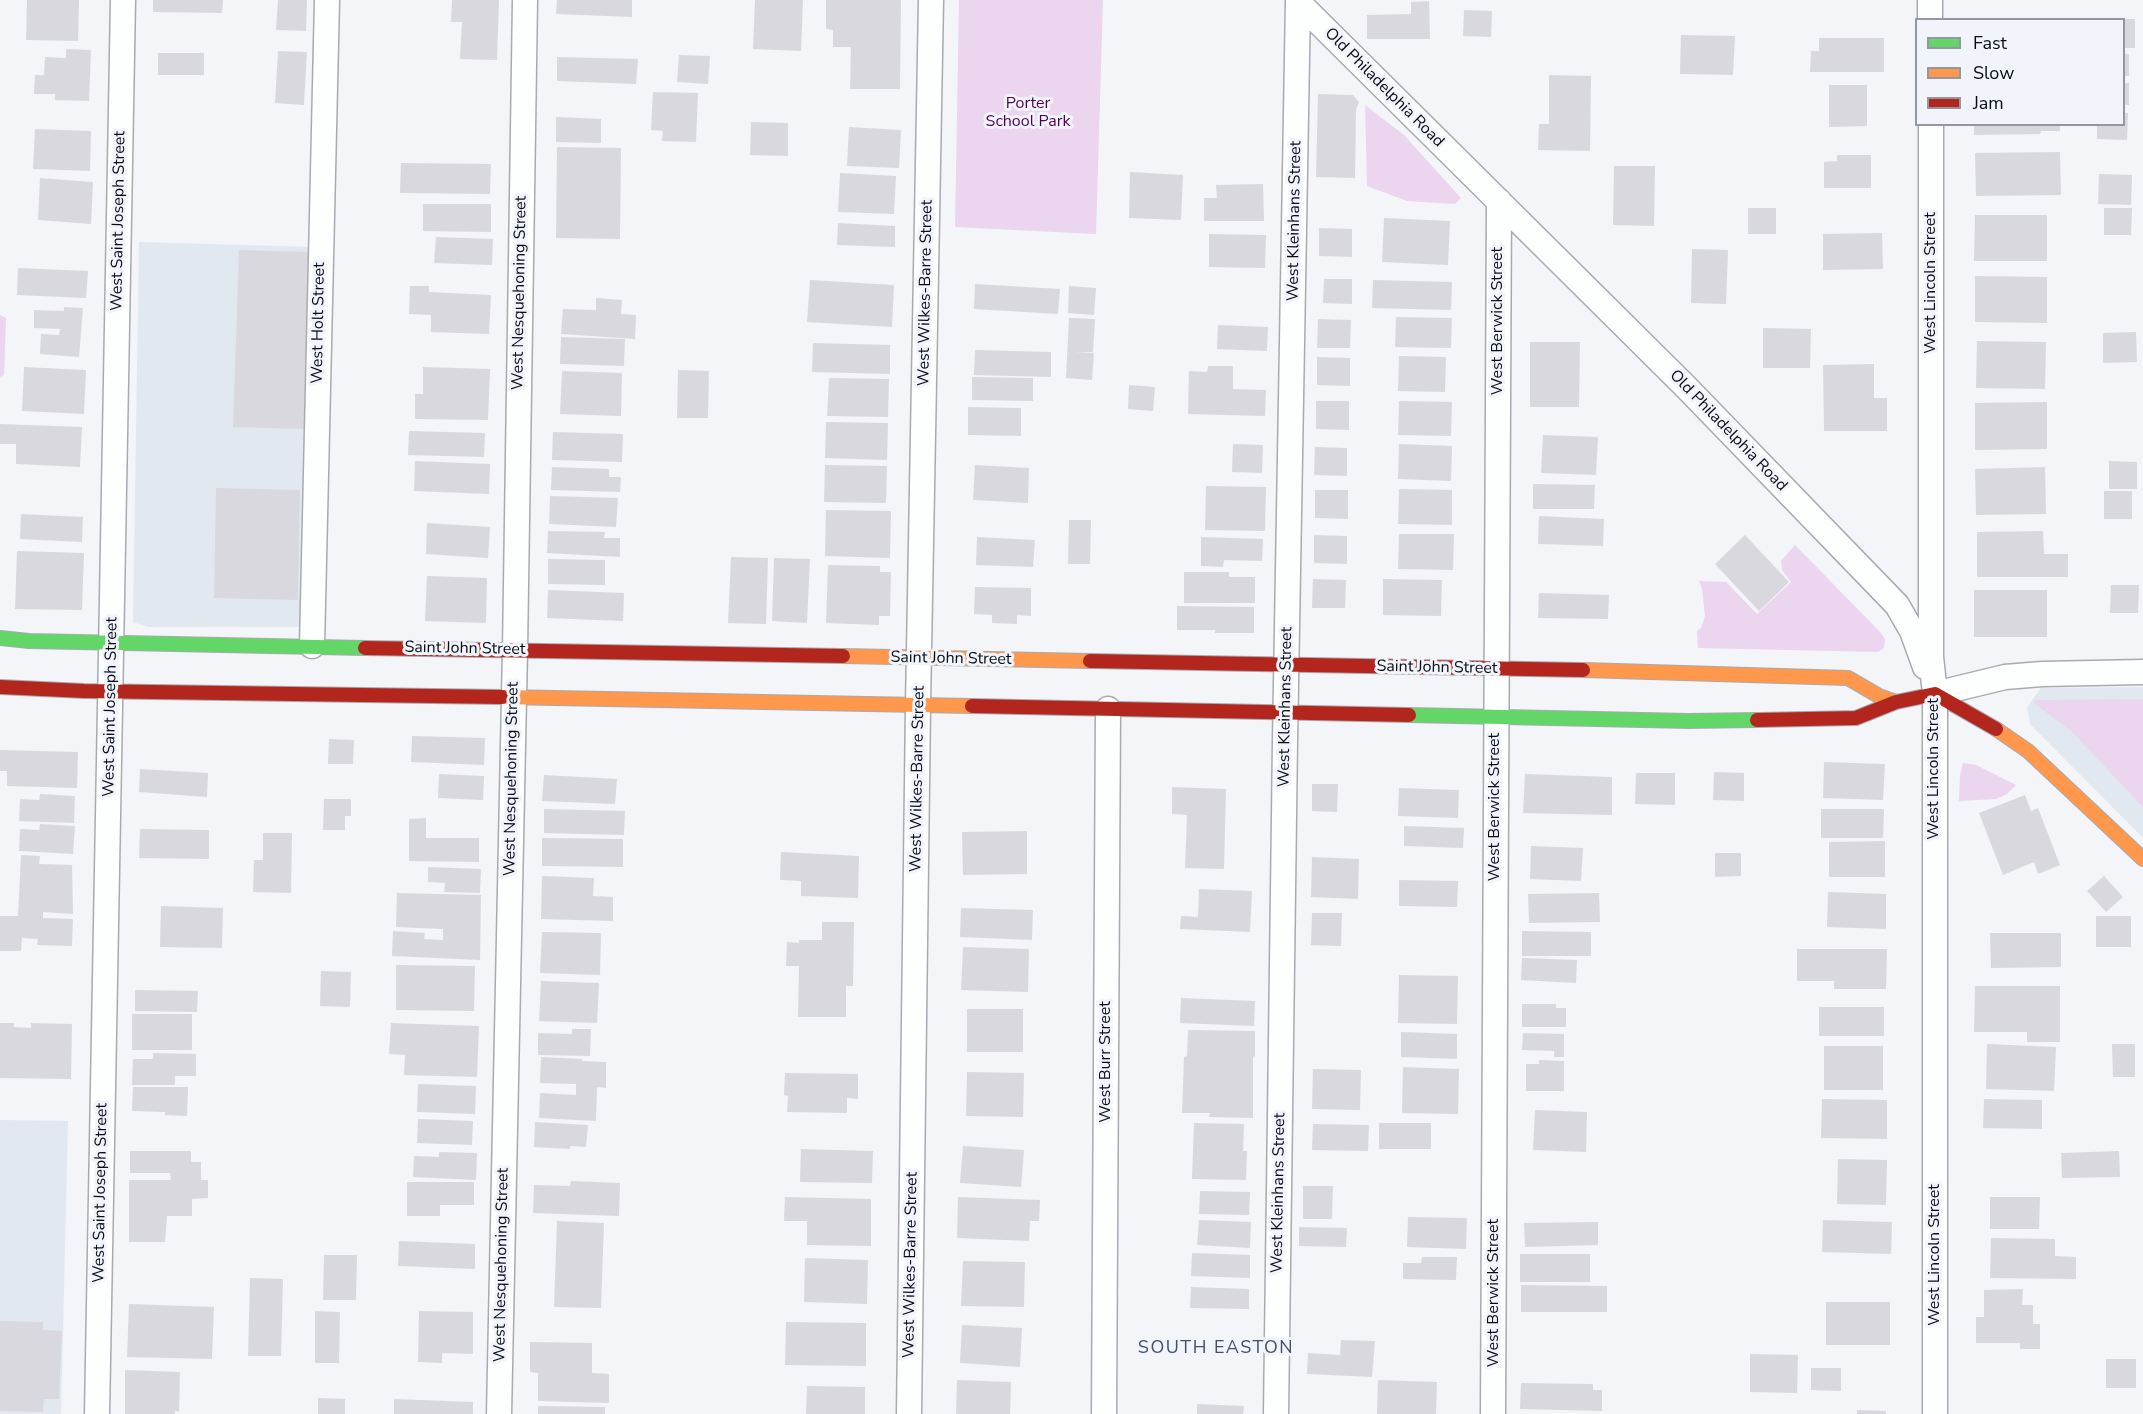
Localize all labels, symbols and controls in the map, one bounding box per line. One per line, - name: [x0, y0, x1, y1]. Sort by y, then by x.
- legend: [1915, 18, 2125, 126]
- street label: Old Philadelphia Road: [1320, 24, 1448, 152]
- text: Fast: [1973, 31, 2007, 55]
- text: Slow: [1973, 61, 2014, 85]
- text: Jam: [1973, 91, 2004, 115]
- park label: Porter School Park: [986, 94, 1070, 132]
- street label: West Saint Joseph Street: [108, 131, 130, 311]
- street label: West Kleinhans Street: [1284, 141, 1306, 301]
- street label: West Nesquehoning Street: [509, 196, 531, 390]
- street label: West Wilkes-Barre Street: [915, 200, 937, 386]
- street label: West Lincoln Street: [1921, 212, 1941, 354]
- street label: West Berwick Street: [1488, 247, 1508, 395]
- street label: West Holt Street: [308, 262, 330, 384]
- street label: Old Philadelphia Road: [1665, 366, 1791, 496]
- street label: West Saint Joseph Street: [100, 617, 122, 797]
- street label: West Kleinhans Street: [1275, 627, 1297, 787]
- street label: Saint John Street: [404, 638, 526, 660]
- street label: Saint John Street: [890, 648, 1012, 670]
- street label: Saint John Street: [1376, 657, 1498, 679]
- street label: West Nesquehoning Street: [501, 682, 523, 876]
- street label: West Wilkes-Barre Street: [907, 686, 929, 872]
- street label: West Lincoln Street: [1924, 698, 1944, 840]
- street label: West Berwick Street: [1485, 733, 1505, 881]
- street label: West Burr Street: [1096, 1001, 1116, 1123]
- street label: West Saint Joseph Street: [90, 1103, 112, 1283]
- street label: West Kleinhans Street: [1268, 1113, 1290, 1273]
- street label: West Nesquehoning Street: [491, 1168, 513, 1362]
- street label: West Wilkes-Barre Street: [900, 1172, 922, 1358]
- street label: West Lincoln Street: [1925, 1184, 1945, 1326]
- street label: West Berwick Street: [1484, 1219, 1504, 1367]
- district label: SOUTH EASTON: [1138, 1338, 1294, 1360]

